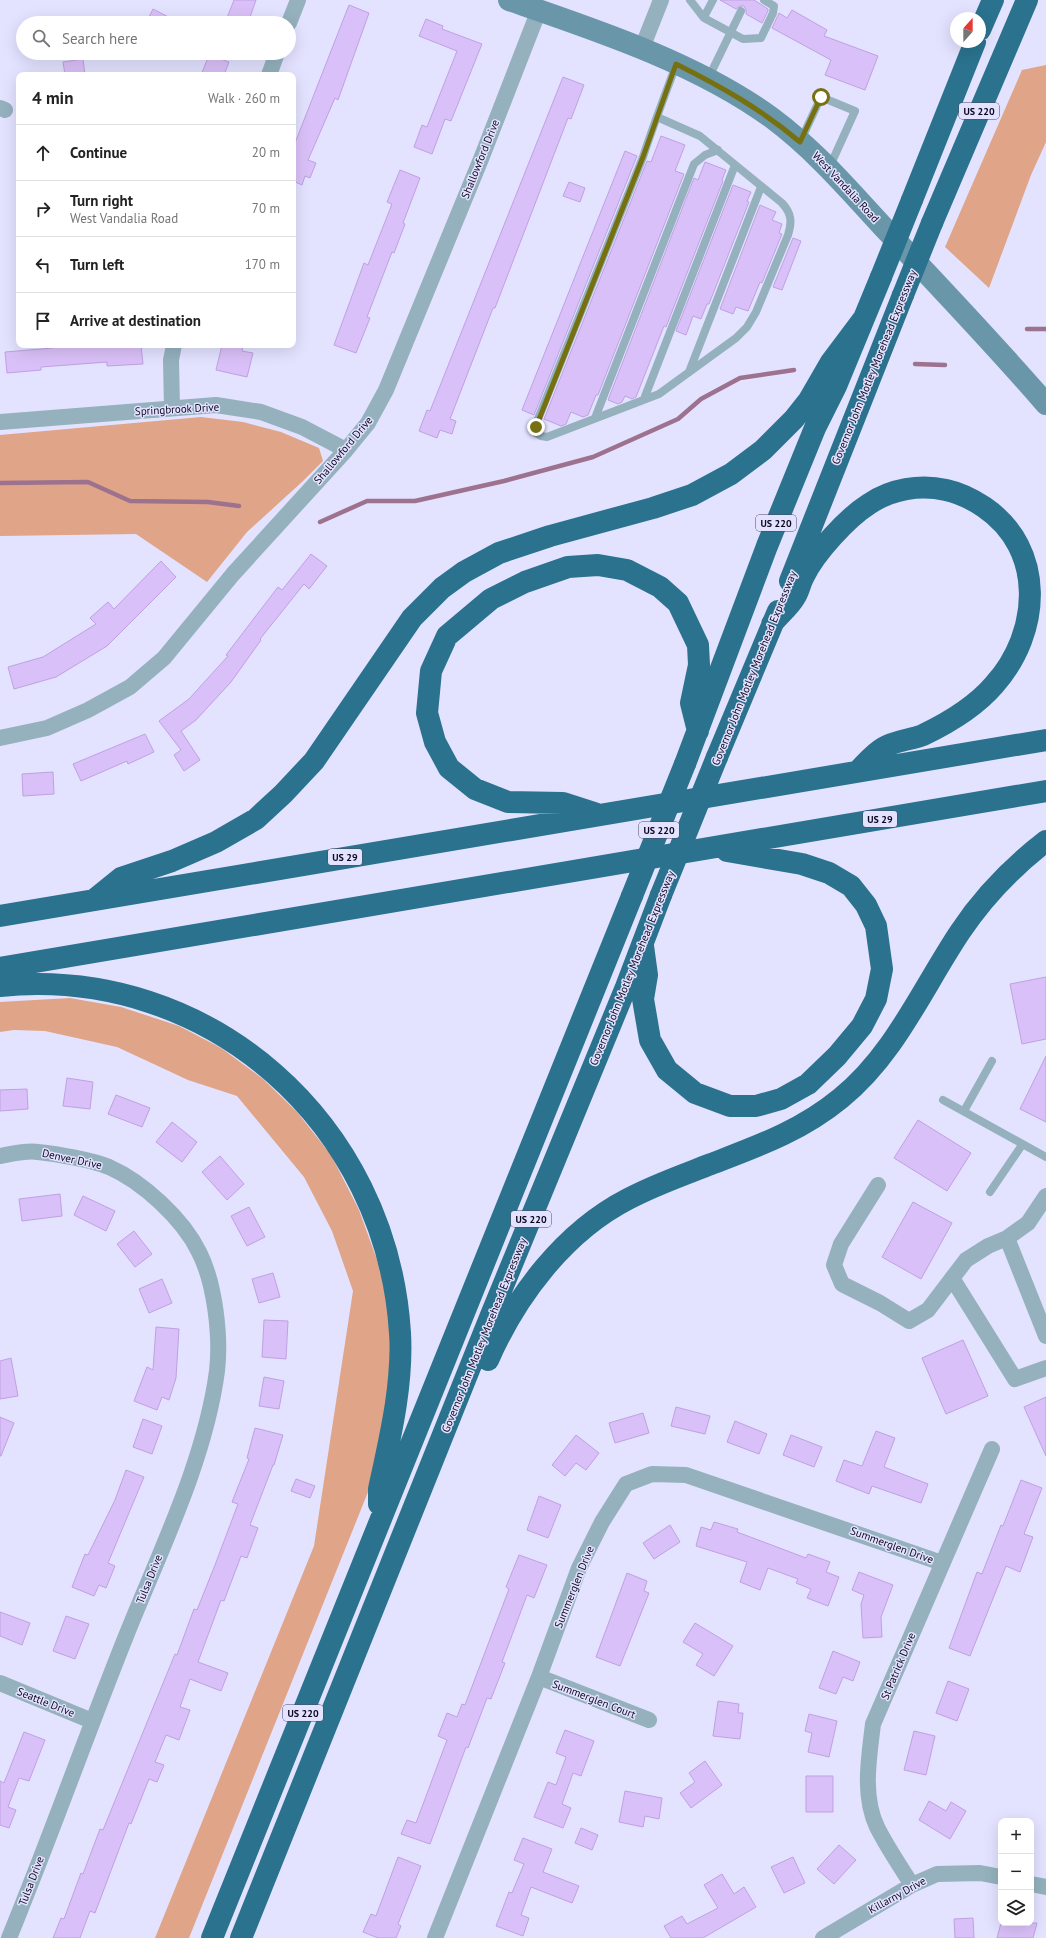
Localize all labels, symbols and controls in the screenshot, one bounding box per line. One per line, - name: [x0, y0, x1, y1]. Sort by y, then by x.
- north arrow: [950, 12, 986, 48]
- search box: [16, 16, 296, 60]
- icon: search: [30, 27, 52, 49]
- text: Search here: [62, 29, 138, 48]
- text: 4 min: [32, 87, 73, 109]
- route start: [812, 88, 830, 106]
- text: Walk · 260 m: [208, 90, 280, 107]
- road number: US 220: [959, 103, 999, 119]
- street label: Shallowford Drive: [458, 117, 502, 201]
- icon: ahead: [32, 142, 54, 164]
- text: Continue: [70, 143, 127, 162]
- text: 20 m: [252, 144, 280, 161]
- street label: West Vandalia Road: [810, 149, 882, 225]
- text: Turn right: [70, 191, 133, 210]
- icon: right: [32, 198, 54, 220]
- text: 70 m: [252, 200, 280, 217]
- text: West Vandalia Road: [70, 210, 178, 227]
- icon: left: [32, 254, 54, 276]
- text: Turn left: [70, 255, 124, 274]
- text: 170 m: [245, 256, 280, 273]
- street label: Governor John Motley Morehead Expressway: [828, 267, 920, 466]
- icon: arrive: [32, 310, 54, 332]
- text: Arrive at destination: [70, 311, 201, 330]
- street label: Springbrook Drive: [134, 400, 220, 418]
- street label: Shallowford Drive: [311, 413, 376, 487]
- route end: [527, 418, 545, 436]
- road number: US 220: [756, 515, 796, 531]
- street label: Governor John Motley Morehead Expressway: [708, 568, 800, 767]
- road number: US 29: [863, 811, 897, 827]
- road number: US 220: [639, 822, 679, 838]
- road number: US 29: [328, 849, 362, 865]
- street label: Governor John Motley Morehead Expressway: [586, 868, 678, 1067]
- street label: Denver Drive: [41, 1146, 104, 1172]
- road number: US 220: [511, 1211, 551, 1227]
- street label: Governor John Motley Morehead Expressway: [438, 1235, 530, 1434]
- street label: Summerglen Drive: [849, 1523, 936, 1567]
- street label: Summerglen Drive: [551, 1544, 597, 1630]
- street label: Tulsa Drive: [133, 1552, 165, 1606]
- street label: St Patrick Drive: [878, 1630, 919, 1702]
- street label: Summerglen Court: [550, 1677, 638, 1721]
- street label: Seattle Drive: [15, 1684, 77, 1720]
- road number: US 220: [283, 1705, 323, 1721]
- map controls: [998, 1818, 1034, 1926]
- button: +: [998, 1818, 1034, 1854]
- street label: Tulsa Drive: [15, 1854, 47, 1908]
- button: −: [998, 1854, 1034, 1890]
- street label: Killarny Drive: [866, 1873, 929, 1917]
- button: layers: [998, 1890, 1034, 1926]

